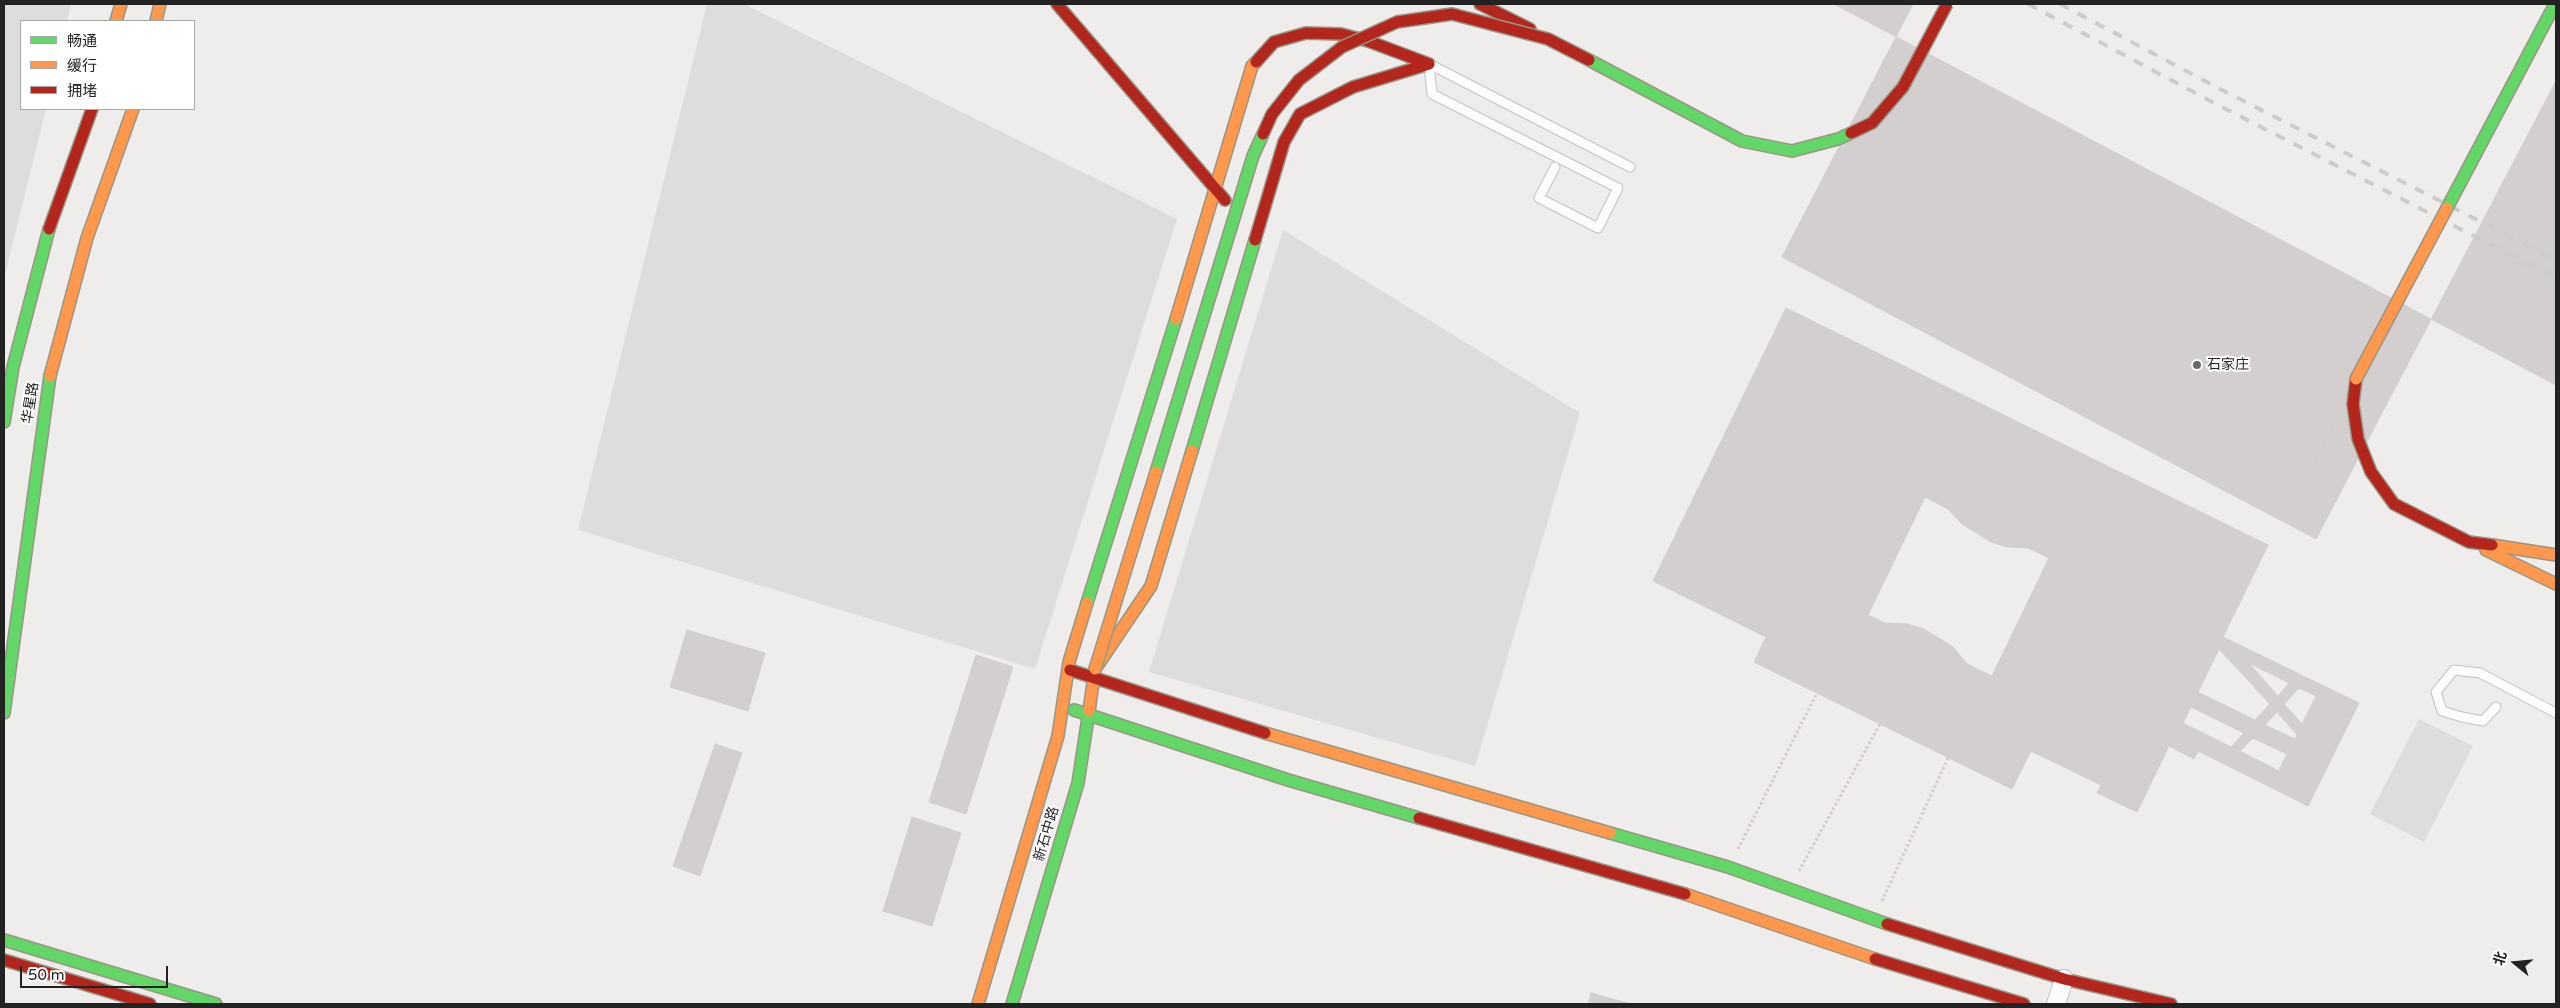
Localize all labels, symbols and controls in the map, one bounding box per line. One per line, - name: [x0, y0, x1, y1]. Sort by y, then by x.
- legend: [20, 20, 195, 110]
- text: 畅通: [67, 32, 97, 50]
- text: 缓行: [67, 57, 97, 75]
- text: 拥堵: [67, 82, 97, 100]
- place label: 石家庄: [2207, 357, 2249, 373]
- marker: 石家庄: [2191, 359, 2203, 371]
- street label: 华星路: [19, 381, 43, 425]
- street label: 新石中路: [1031, 805, 1063, 863]
- north arrow: [2490, 938, 2540, 988]
- text: 北: [2490, 949, 2510, 968]
- scale bar: [22, 956, 170, 988]
- text: 50 m: [28, 966, 65, 984]

